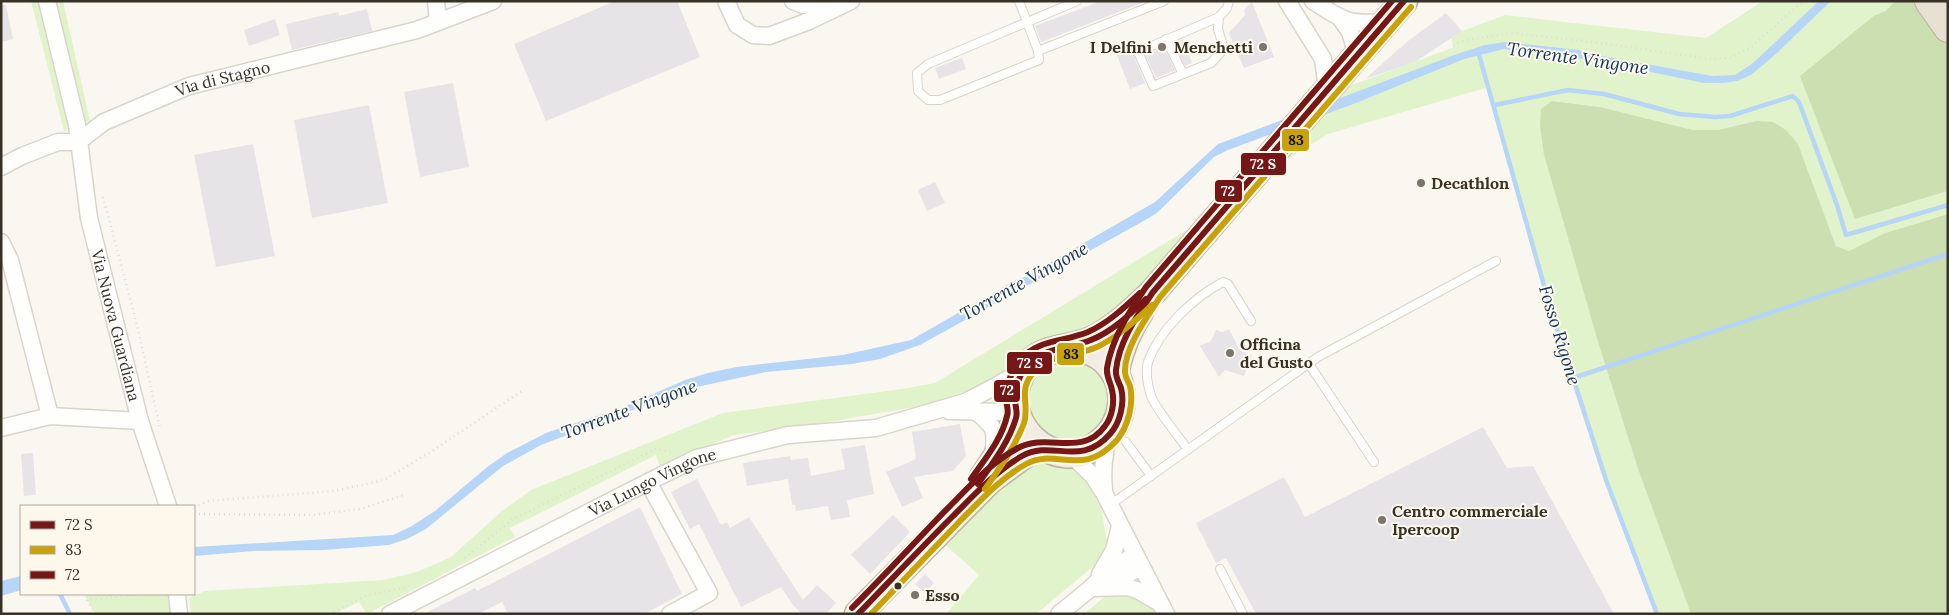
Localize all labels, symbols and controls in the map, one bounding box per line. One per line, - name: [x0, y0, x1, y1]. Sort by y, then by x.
- place label: I Delfini: [1090, 37, 1152, 57]
- place label: Menchetti: [1174, 37, 1253, 57]
- water label: Torrente Vingone: [1506, 37, 1650, 79]
- marker: I Delfini: [1156, 41, 1168, 53]
- marker: Menchetti: [1257, 41, 1269, 53]
- street label: Via di Stagno: [171, 56, 272, 101]
- line badge: 83: [1281, 128, 1310, 152]
- text: 83: [1288, 131, 1304, 149]
- line badge: 72 S: [1240, 152, 1287, 176]
- text: 72 S: [1250, 155, 1276, 173]
- place label: Decathlon: [1431, 173, 1509, 193]
- marker: Decathlon: [1415, 177, 1427, 189]
- line badge: 72: [1214, 179, 1243, 203]
- text: 72: [1221, 182, 1235, 200]
- water label: Torrente Vingone: [956, 236, 1092, 326]
- street label: Via Nuova Guardiana: [87, 246, 145, 403]
- water label: Fosso Rigone: [1534, 282, 1586, 388]
- place label: Officina del Gusto: [1240, 334, 1313, 372]
- line badge: 83: [1056, 342, 1085, 366]
- text: 83: [1063, 345, 1079, 363]
- marker: Officina del Gusto: [1224, 347, 1236, 359]
- line badge: 72 S: [1006, 351, 1053, 375]
- text: 72 S: [1017, 354, 1043, 372]
- water label: Torrente Vingone: [558, 374, 700, 444]
- line badge: 72: [993, 379, 1021, 403]
- text: 72: [1000, 381, 1014, 399]
- street label: Via Lungo Vingone: [584, 444, 718, 521]
- place label: Centro commerciale Ipercoop: [1392, 501, 1548, 539]
- legend: [20, 505, 195, 595]
- marker: Centro commerciale Ipercoop: [1376, 514, 1388, 526]
- text: 72 S: [65, 515, 92, 534]
- text: 83: [65, 540, 82, 559]
- text: 72: [65, 565, 80, 584]
- unlabelled marker: [893, 581, 903, 591]
- place label: Esso: [925, 585, 959, 605]
- marker: Esso: [909, 589, 921, 601]

